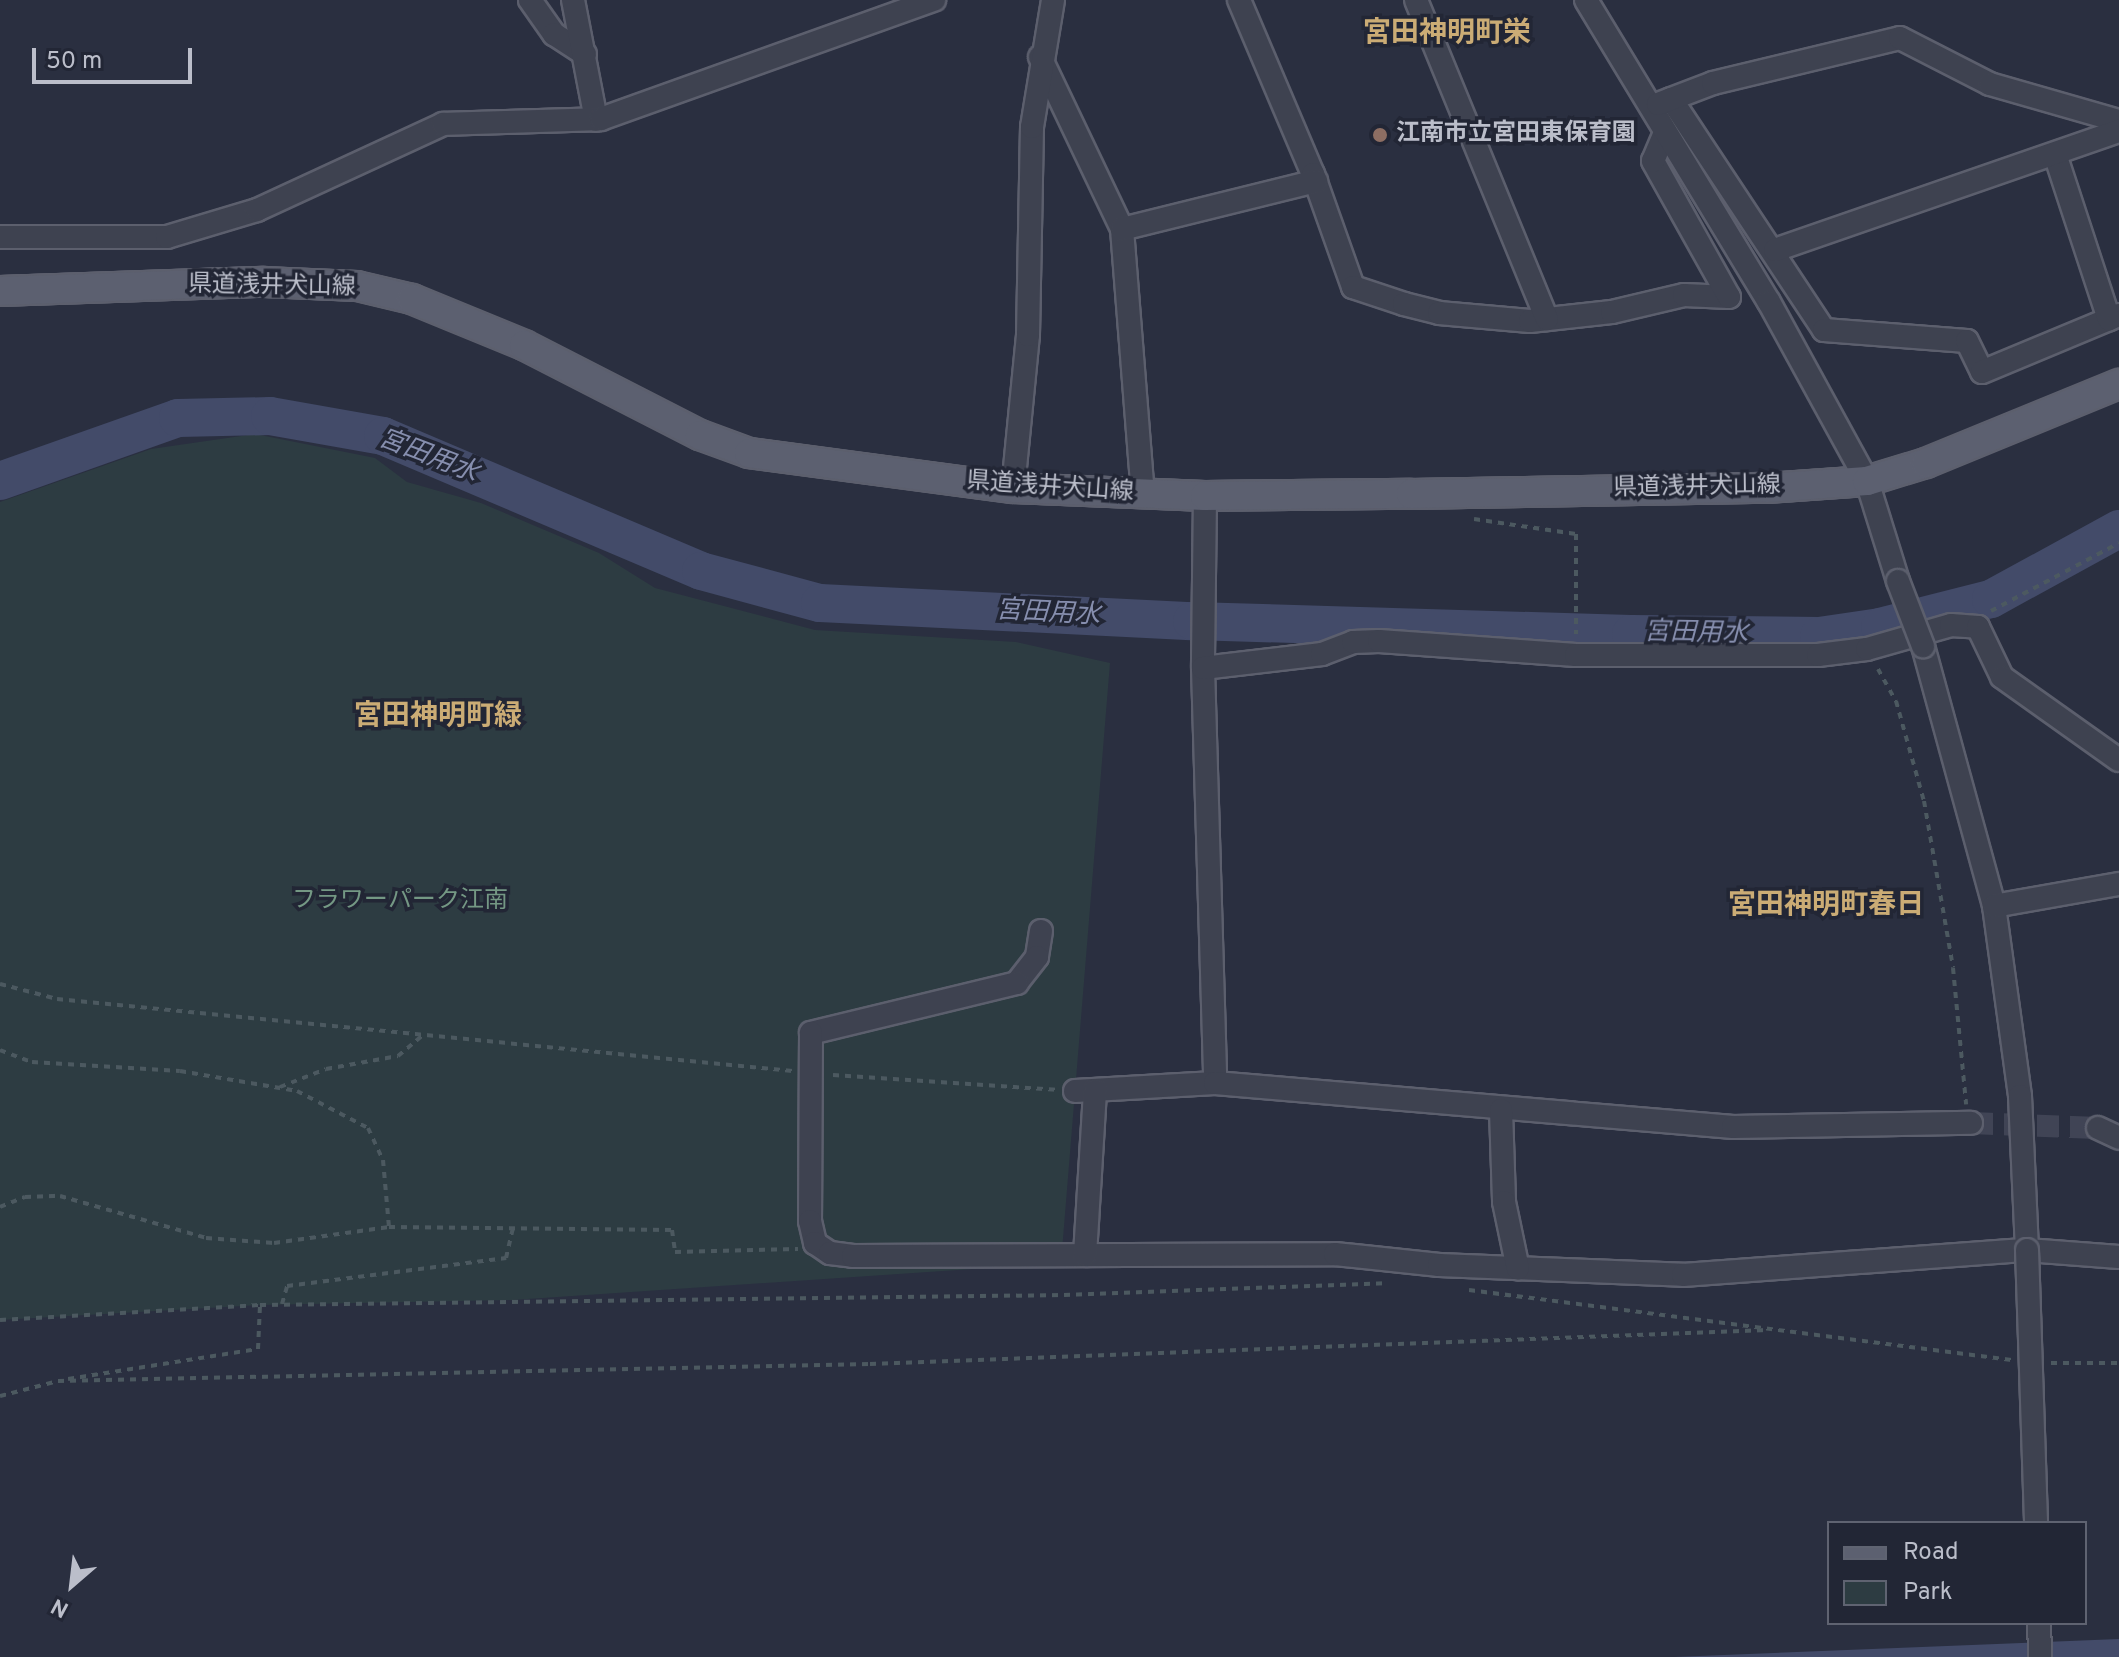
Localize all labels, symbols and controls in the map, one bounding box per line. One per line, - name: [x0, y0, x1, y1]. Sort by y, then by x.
- district label: 宮田神明町栄: [1363, 17, 1531, 51]
- scale bar: [36, 32, 196, 82]
- text: 50 m: [46, 47, 102, 77]
- place label: 江南市立宮田東保育園: [1396, 121, 1636, 149]
- marker: 江南市立宮田東保育園: [1371, 126, 1389, 144]
- street label: 県道浅井犬山線: [188, 271, 356, 303]
- water label: 宮田用水: [374, 424, 482, 490]
- street label: 県道浅井犬山線: [965, 468, 1135, 508]
- street label: 県道浅井犬山線: [1613, 472, 1781, 504]
- water label: 宮田用水: [995, 596, 1101, 632]
- water label: 宮田用水: [1644, 617, 1748, 651]
- district label: 宮田神明町緑: [354, 700, 522, 734]
- park label: フラワーパーク江南: [292, 888, 508, 916]
- district label: 宮田神明町春日: [1728, 889, 1924, 923]
- legend: [1827, 1521, 2087, 1625]
- text: Road: [1903, 1538, 1959, 1568]
- north arrow: [32, 1545, 112, 1625]
- text: Park: [1903, 1578, 1953, 1608]
- text: N: [47, 1591, 74, 1622]

